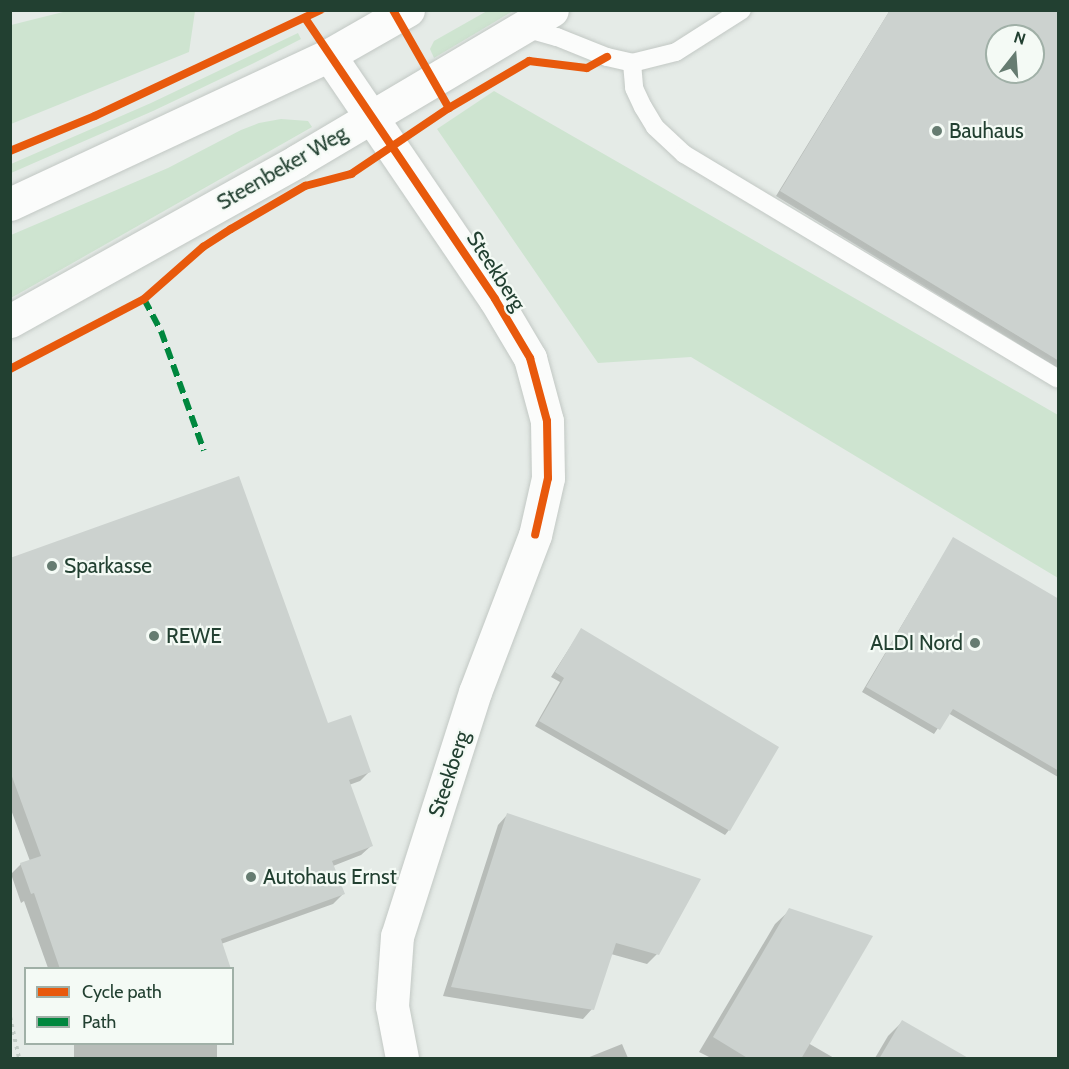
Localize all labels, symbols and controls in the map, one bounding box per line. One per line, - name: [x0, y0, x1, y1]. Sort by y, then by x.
- north arrow: [985, 24, 1045, 84]
- text: N: [1012, 27, 1028, 49]
- place label: Bauhaus: [949, 118, 1024, 144]
- street label: Steenbeker Weg: [213, 121, 351, 215]
- marker: Bauhaus: [930, 124, 944, 138]
- street label: Steekberg: [461, 227, 531, 315]
- place label: Sparkasse: [64, 553, 152, 579]
- marker: Sparkasse: [45, 559, 59, 573]
- place label: REWE: [166, 623, 222, 649]
- marker: REWE: [147, 629, 161, 643]
- place label: ALDI Nord: [870, 630, 963, 656]
- marker: ALDI Nord: [968, 636, 982, 650]
- street label: Steekberg: [423, 728, 475, 820]
- place label: Autohaus Ernst: [263, 864, 397, 890]
- marker: Autohaus Ernst: [244, 870, 258, 884]
- legend: [24, 967, 234, 1045]
- text: Cycle path: [82, 981, 162, 1003]
- text: Path: [82, 1011, 116, 1033]

